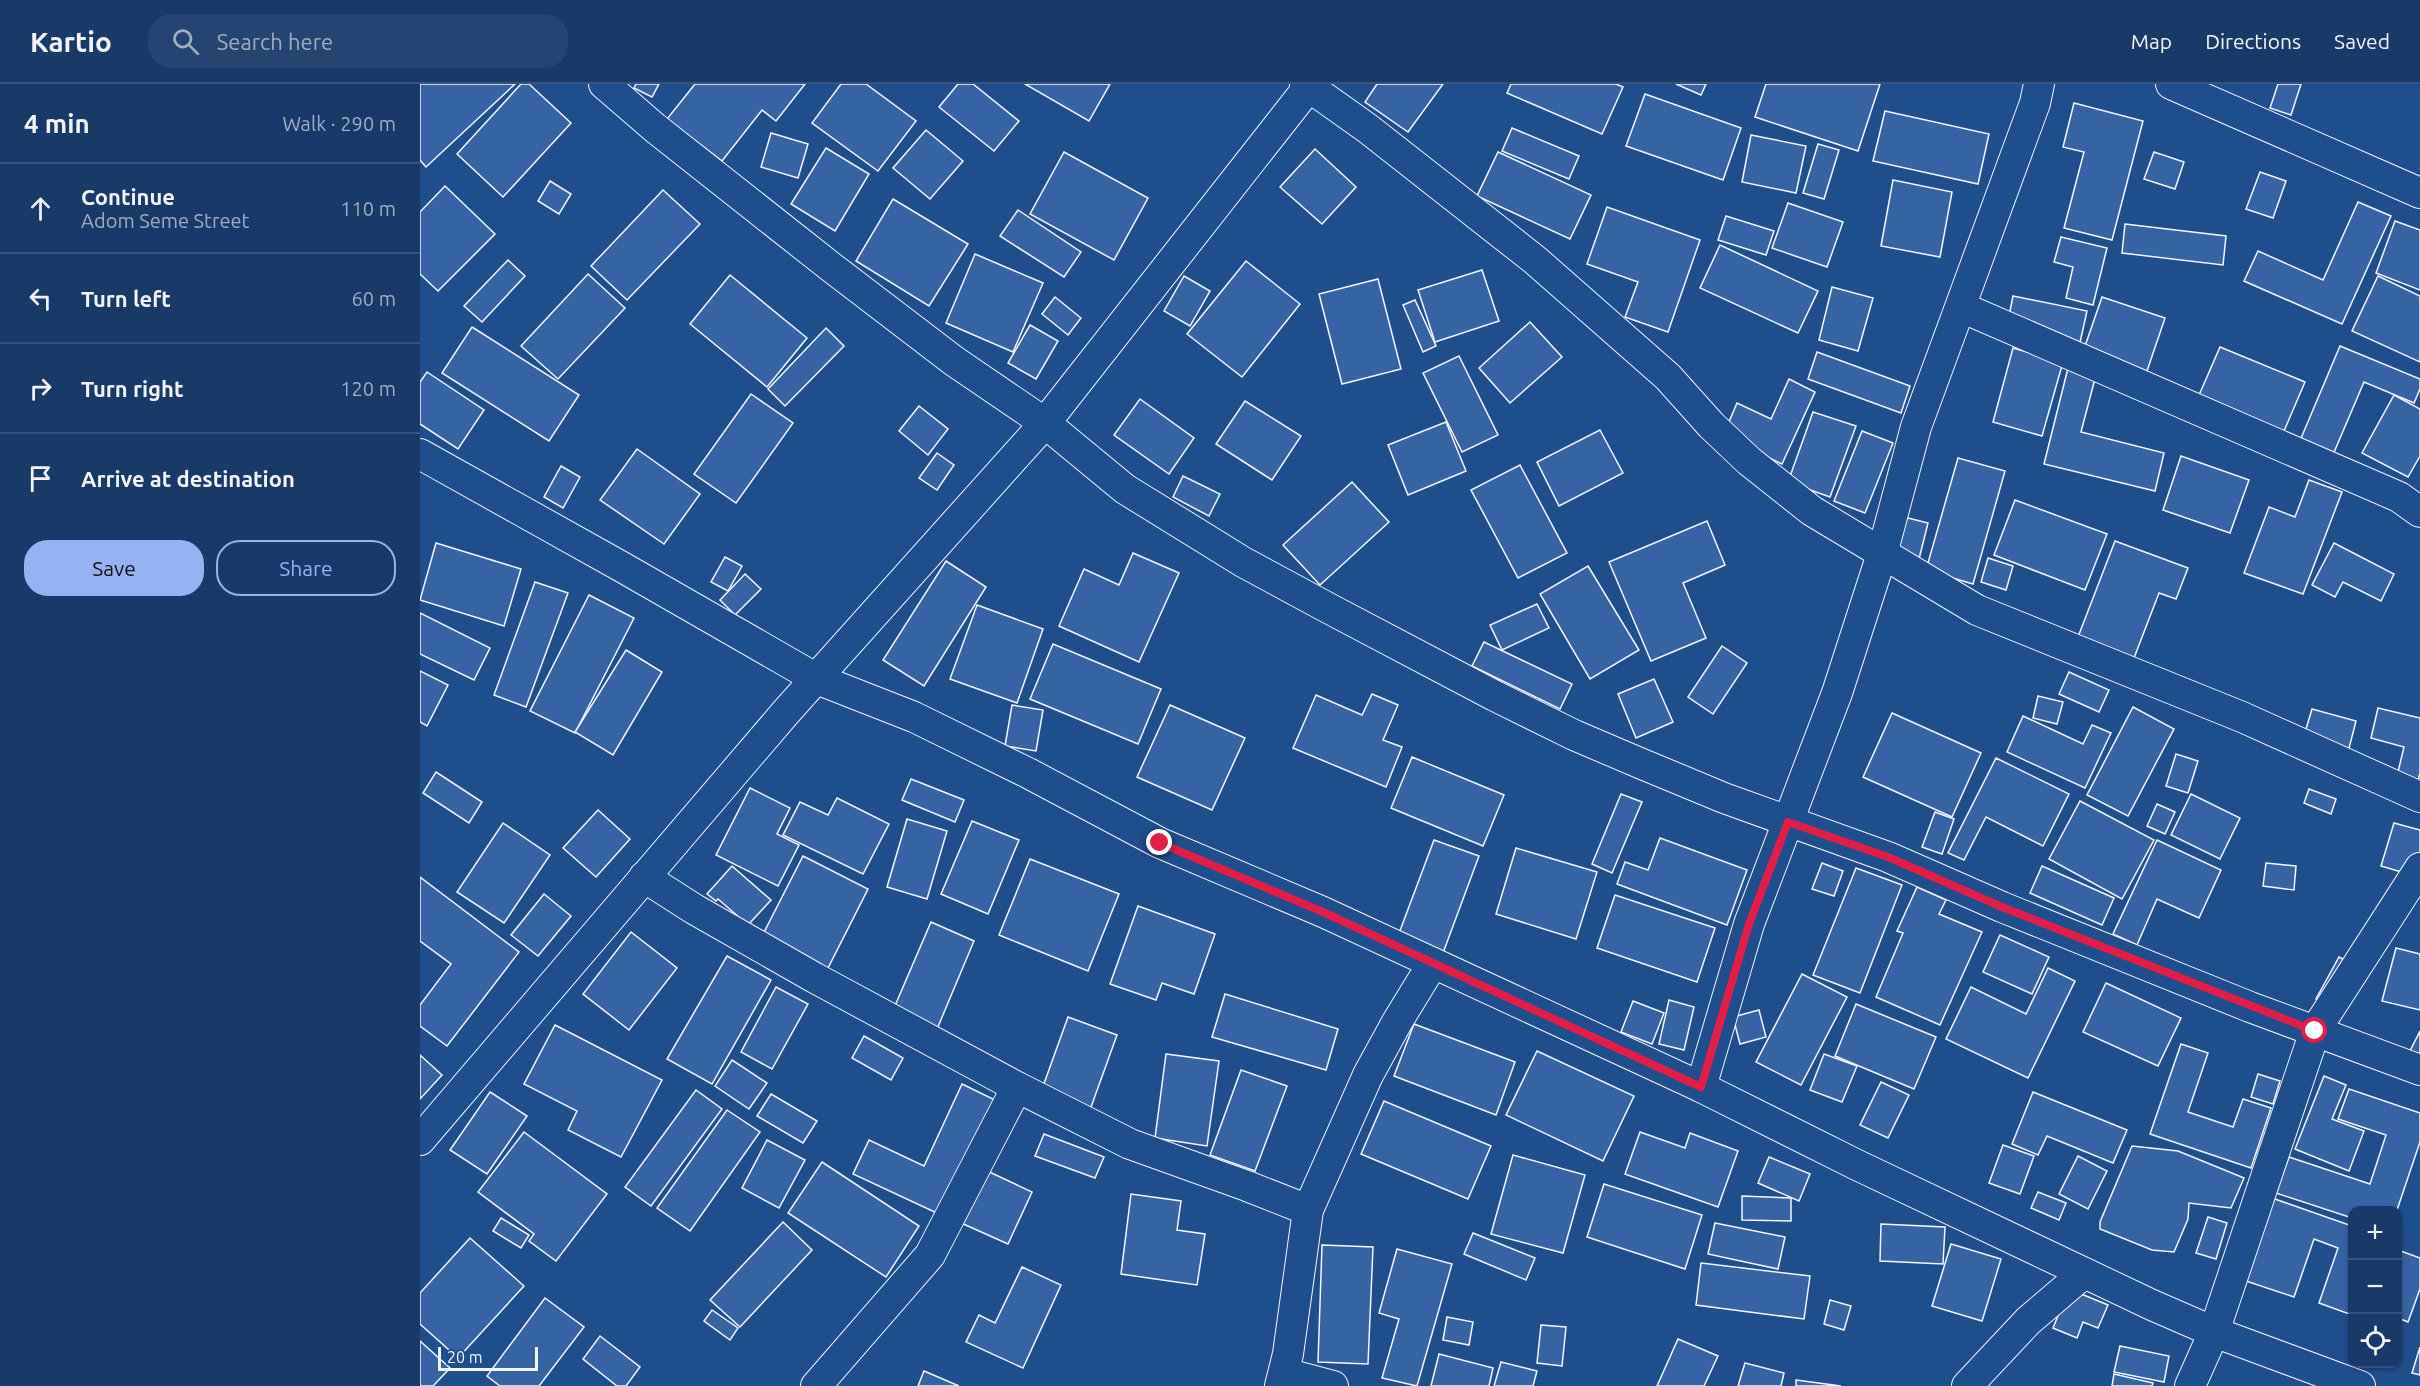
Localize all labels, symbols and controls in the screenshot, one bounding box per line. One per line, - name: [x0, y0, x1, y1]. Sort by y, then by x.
- search box: [148, 14, 568, 68]
- icon: search: [169, 25, 202, 58]
- text: Kartio: [30, 26, 112, 57]
- text: Search here: [217, 29, 333, 54]
- text: Map: [2131, 29, 2172, 53]
- text: Directions: [2205, 29, 2301, 53]
- text: Saved: [2334, 29, 2390, 53]
- text: 4 min: [24, 109, 90, 138]
- text: Walk · 290 m: [283, 112, 396, 135]
- text: Continue: [81, 184, 175, 209]
- icon: ahead: [24, 192, 57, 225]
- text: 110 m: [340, 197, 396, 220]
- text: Adom Seme Street: [81, 209, 249, 232]
- icon: left: [24, 282, 57, 315]
- text: Turn left: [81, 286, 171, 311]
- text: 60 m: [352, 287, 396, 310]
- icon: right: [24, 372, 57, 405]
- text: Turn right: [81, 376, 183, 401]
- text: 120 m: [340, 377, 396, 400]
- icon: arrive: [24, 462, 57, 495]
- text: Arrive at destination: [81, 466, 295, 491]
- button: Save: [24, 540, 204, 596]
- button: Share: [216, 540, 396, 596]
- route end: [1146, 829, 1172, 855]
- route start: [2301, 1017, 2327, 1043]
- map controls: [2348, 1206, 2402, 1368]
- button: +: [2348, 1206, 2402, 1260]
- button: −: [2348, 1260, 2402, 1314]
- button: locate: [2348, 1314, 2402, 1368]
- scale bar: [438, 1344, 538, 1372]
- text: 20 m: [447, 1348, 483, 1366]

